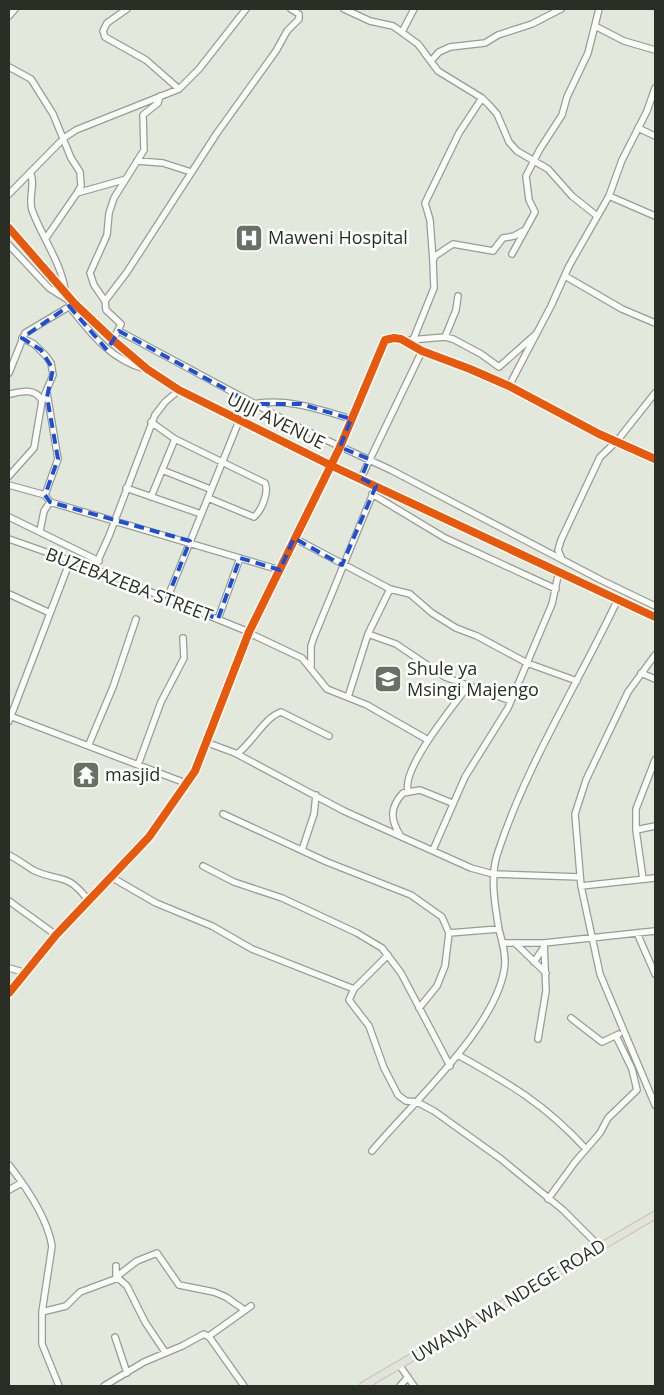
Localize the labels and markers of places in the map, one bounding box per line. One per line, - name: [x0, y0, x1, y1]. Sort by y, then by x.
- hospital icon: Maweni Hospital: [234, 223, 264, 253]
- place label: Maweni Hospital: [268, 225, 408, 249]
- place label: Shule ya Msingi Majengo: [407, 656, 539, 701]
- school or university icon: Shule ya Msingi Majengo: [373, 664, 403, 694]
- temple icon: masjid: [71, 760, 101, 790]
- place label: masjid: [105, 762, 160, 786]

